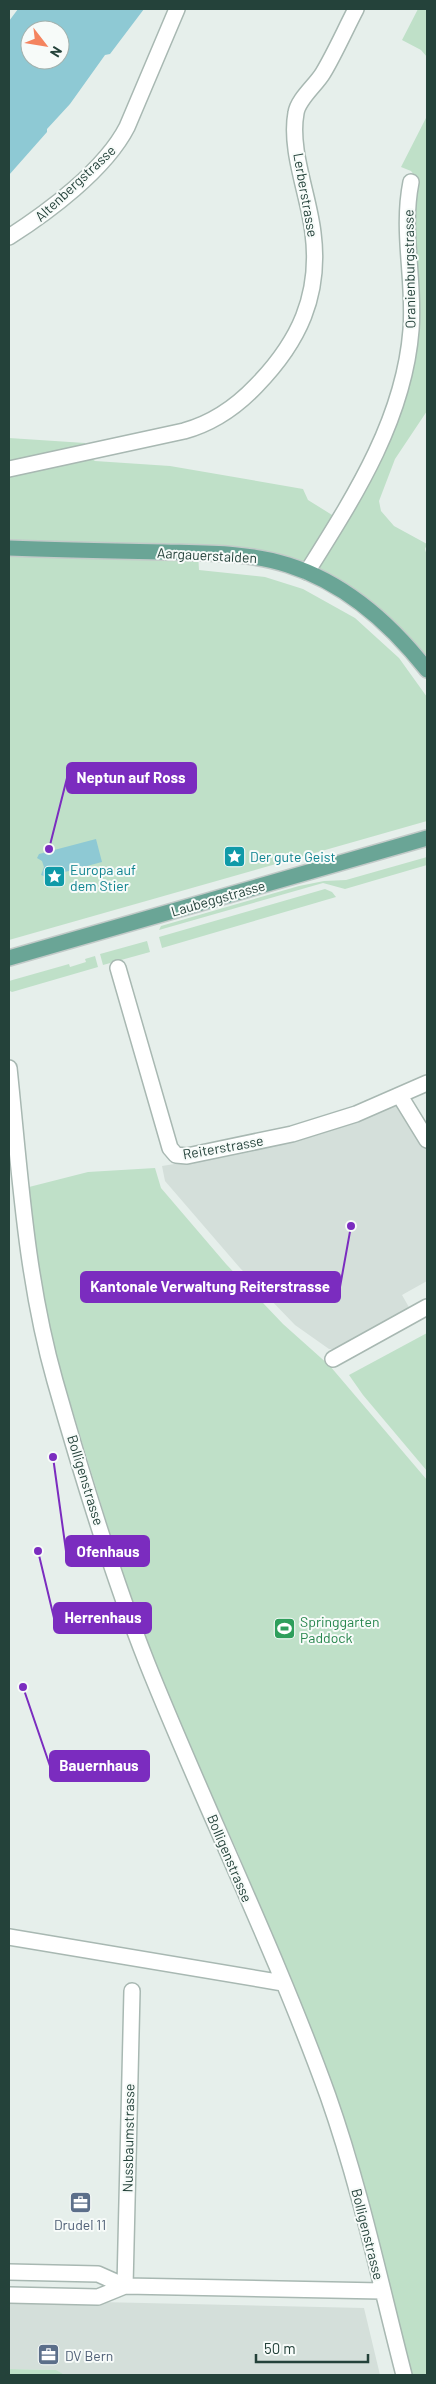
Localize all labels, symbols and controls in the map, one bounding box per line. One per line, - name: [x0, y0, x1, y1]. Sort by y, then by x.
- north arrow: [20, 20, 70, 70]
- text: N: [47, 44, 66, 60]
- street label: Altenbergstrasse: [31, 141, 119, 225]
- street label: Lerberstrasse: [290, 152, 322, 238]
- street label: Oranienburgstrasse: [399, 209, 419, 329]
- street label: Aargauerstalden: [157, 544, 257, 566]
- callout: Neptun auf Ross: [67, 763, 196, 793]
- text: Neptun auf Ross: [76, 768, 186, 786]
- place icon: Der gute Geist: [222, 844, 246, 868]
- place label: Der gute Geist: [250, 848, 336, 865]
- place label: Europa auf dem Stier: [70, 861, 136, 894]
- place icon: Europa auf dem Stier: [42, 865, 66, 889]
- street label: Laubeggstrasse: [169, 876, 267, 920]
- street label: Reiterstrasse: [181, 1132, 265, 1162]
- callout: Kantonale Verwaltung Reiterstrasse: [81, 1272, 340, 1302]
- text: Kantonale Verwaltung Reiterstrasse: [90, 1277, 330, 1295]
- street label: Bolligenstrasse: [64, 1433, 108, 1527]
- callout: Ofenhaus: [66, 1536, 149, 1566]
- text: Ofenhaus: [77, 1542, 140, 1560]
- callout: Herrenhaus: [54, 1603, 151, 1633]
- text: Herrenhaus: [64, 1608, 142, 1626]
- place label: Springgarten Paddock: [300, 1613, 379, 1646]
- sports icon: Springgarten Paddock: [272, 1617, 296, 1641]
- callout: Bauernhaus: [50, 1751, 149, 1781]
- text: Bauernhaus: [59, 1756, 139, 1774]
- street label: Bolligenstrasse: [204, 1812, 256, 1904]
- street label: Nussbaumstrasse: [119, 2083, 137, 2193]
- street label: Bolligenstrasse: [348, 2186, 388, 2282]
- office icon: Drudel 11: [68, 2190, 92, 2214]
- place label: Drudel 11: [54, 2216, 106, 2233]
- scale bar: [256, 2332, 368, 2364]
- text: 50 m: [264, 2339, 296, 2357]
- office icon: DV Bern: [37, 2343, 61, 2367]
- place label: DV Bern: [65, 2347, 113, 2364]

